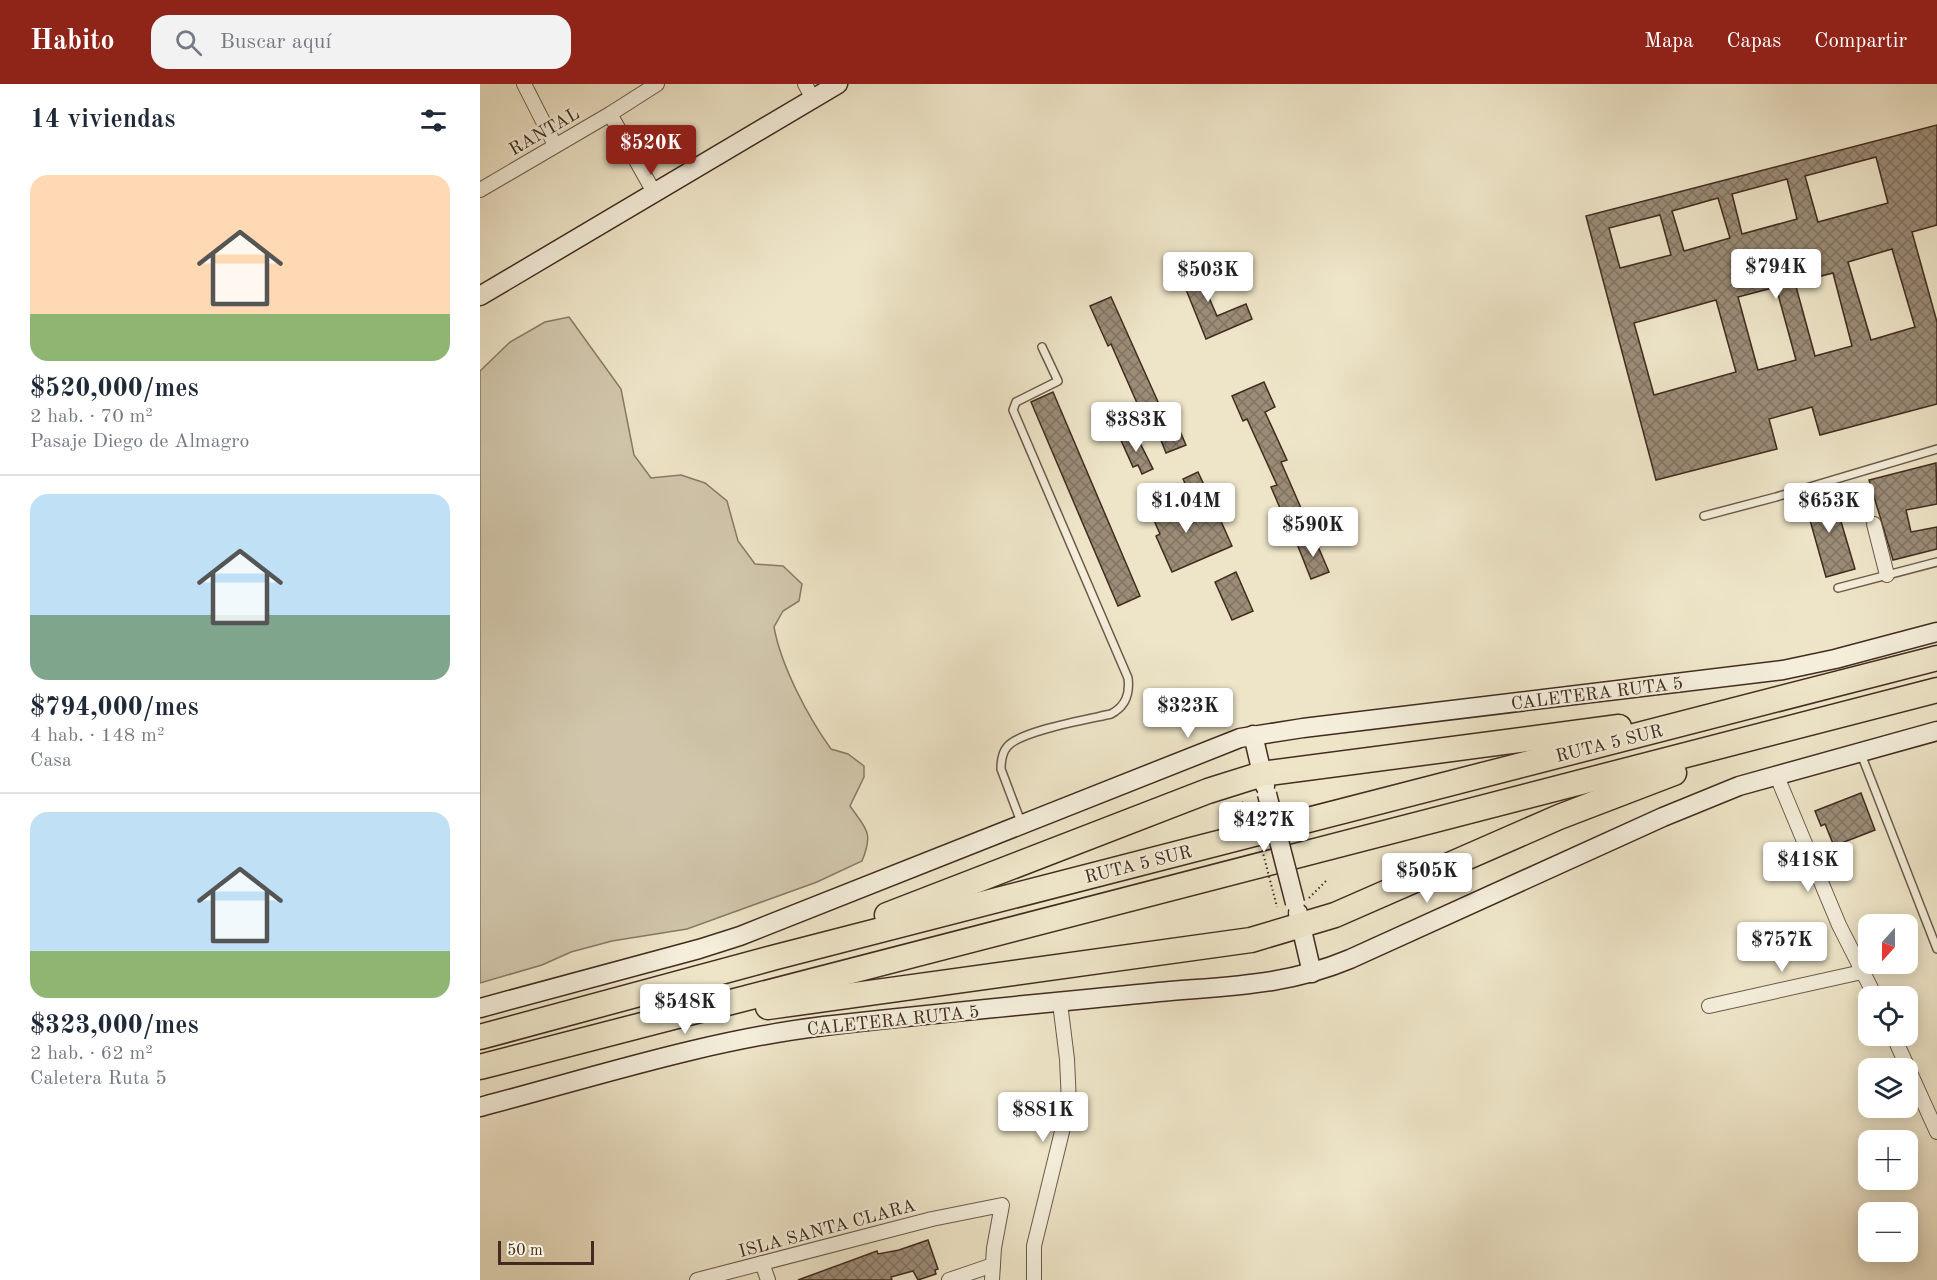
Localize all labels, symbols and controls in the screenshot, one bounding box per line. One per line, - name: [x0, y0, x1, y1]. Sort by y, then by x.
- search box: [151, 15, 571, 69]
- icon: search: [172, 26, 205, 59]
- text: Habito: [30, 28, 115, 56]
- text: Buscar aquí: [220, 31, 331, 53]
- text: Mapa: [1644, 31, 1694, 52]
- text: Capas: [1727, 31, 1781, 52]
- text: Compartir: [1814, 31, 1907, 52]
- icon: filters: [417, 104, 450, 137]
- street label: RANTAL: [506, 105, 583, 159]
- text: 14 viviendas: [30, 107, 176, 133]
- pin: $520K: [609, 125, 693, 176]
- text: $520K: [620, 134, 682, 154]
- icon: home: [186, 214, 294, 322]
- pin: $794K: [1734, 249, 1818, 300]
- pin: $503K: [1166, 252, 1250, 303]
- text: $794K: [1745, 258, 1807, 278]
- text: $503K: [1177, 261, 1239, 281]
- text: $520,000/mes: [30, 376, 199, 402]
- pin: $383K: [1094, 402, 1178, 453]
- text: 2 hab. · 70 m²: [30, 407, 153, 427]
- text: $383K: [1105, 411, 1167, 431]
- text: Pasaje Diego de Almagro: [30, 432, 249, 452]
- pin: $1.04M: [1137, 483, 1235, 534]
- pin: $653K: [1787, 483, 1871, 534]
- text: $1.04M: [1151, 492, 1221, 512]
- text: $653K: [1798, 492, 1860, 512]
- pin: $590K: [1271, 507, 1355, 558]
- text: $590K: [1282, 516, 1344, 536]
- icon: home: [186, 533, 294, 641]
- street label: CALETERA RUTA 5: [1510, 675, 1684, 713]
- pin: $323K: [1146, 688, 1230, 739]
- text: $794,000/mes: [30, 695, 199, 721]
- text: $323K: [1157, 697, 1219, 717]
- street label: RUTA 5 SUR: [1554, 722, 1665, 766]
- text: 4 hab. · 148 m²: [30, 726, 164, 746]
- text: Casa: [30, 751, 72, 771]
- pin: $427K: [1222, 802, 1306, 853]
- text: $427K: [1233, 811, 1295, 831]
- pin: $418K: [1766, 842, 1850, 893]
- street label: RUTA 5 SUR: [1083, 843, 1194, 887]
- icon: home: [186, 851, 294, 959]
- text: $418K: [1777, 851, 1839, 871]
- pin: $505K: [1385, 853, 1469, 904]
- text: $505K: [1396, 862, 1458, 882]
- north arrow: [1858, 914, 1918, 974]
- map controls: [1858, 914, 1918, 1262]
- pin: $757K: [1740, 922, 1824, 973]
- text: $757K: [1751, 931, 1813, 951]
- pin: $548K: [643, 984, 727, 1035]
- button: locate: [1858, 986, 1918, 1046]
- text: $548K: [654, 993, 716, 1013]
- street label: CALETERA RUTA 5: [806, 1003, 980, 1039]
- text: $323,000/mes: [30, 1013, 199, 1039]
- text: 2 hab. · 62 m²: [30, 1044, 153, 1064]
- button: layers: [1858, 1058, 1918, 1118]
- text: Caletera Ruta 5: [30, 1069, 167, 1089]
- pin: $881K: [1001, 1092, 1085, 1143]
- text: $881K: [1012, 1101, 1074, 1121]
- button: +: [1858, 1130, 1918, 1190]
- street label: ISLA SANTA CLARA: [737, 1197, 918, 1261]
- button: −: [1858, 1202, 1918, 1262]
- scale bar: [498, 1238, 594, 1266]
- text: 50 m: [507, 1243, 543, 1259]

